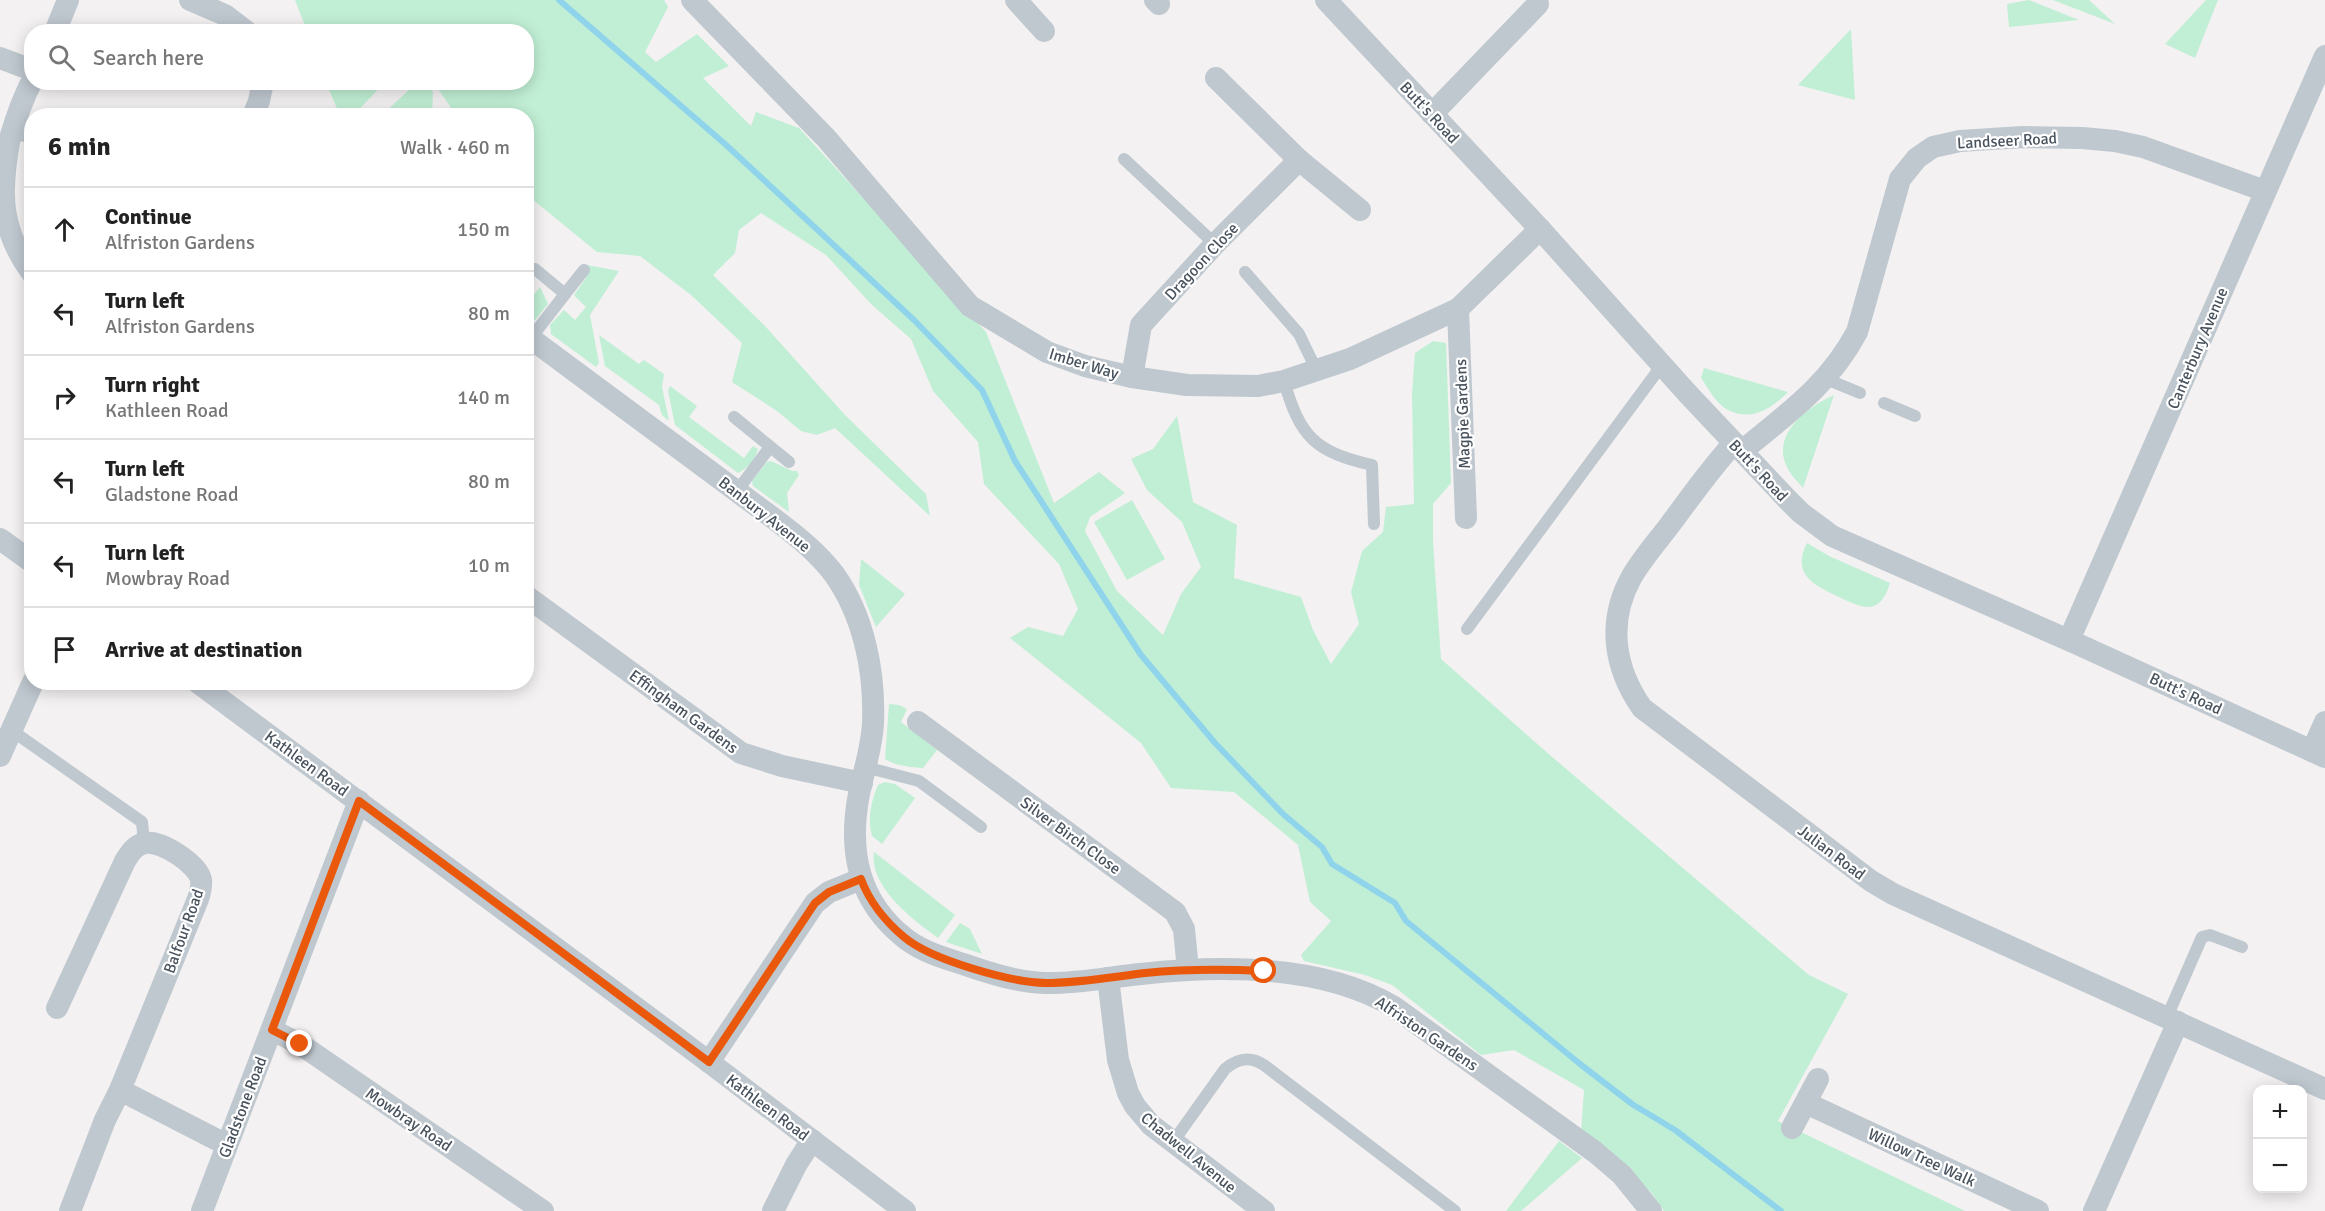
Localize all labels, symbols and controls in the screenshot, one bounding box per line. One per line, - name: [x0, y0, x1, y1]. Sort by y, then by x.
- search box: [24, 24, 534, 90]
- icon: search: [45, 41, 78, 74]
- text: Search here: [93, 44, 204, 71]
- street label: Butt's Road: [1395, 77, 1463, 148]
- street label: Landseer Road: [1957, 128, 2058, 154]
- text: 6 min: [48, 131, 111, 163]
- text: Walk · 460 m: [400, 135, 510, 160]
- text: Continue: [105, 203, 192, 230]
- icon: ahead: [48, 213, 81, 246]
- text: 150 m: [457, 217, 510, 242]
- street label: Dragoon Close: [1161, 219, 1243, 305]
- text: Alfriston Gardens: [105, 230, 255, 255]
- street label: Canterbury Avenue: [2163, 285, 2233, 412]
- text: Turn left: [105, 287, 185, 314]
- icon: left: [48, 297, 81, 330]
- text: 80 m: [468, 301, 510, 326]
- text: Alfriston Gardens: [105, 314, 255, 339]
- street label: Imber Way: [1046, 344, 1121, 384]
- street label: Magpie Gardens: [1451, 359, 1475, 469]
- text: Turn right: [105, 371, 200, 398]
- icon: right: [48, 381, 81, 414]
- text: 140 m: [457, 385, 510, 410]
- text: Kathleen Road: [105, 398, 229, 423]
- street label: Butt's Road: [1724, 435, 1792, 506]
- text: Turn left: [105, 455, 185, 482]
- icon: left: [48, 465, 81, 498]
- text: 80 m: [468, 469, 510, 494]
- street label: Banbury Avenue: [714, 473, 814, 557]
- text: Gladstone Road: [105, 482, 239, 507]
- text: Turn left: [105, 539, 185, 566]
- icon: left: [48, 549, 81, 582]
- text: 10 m: [468, 553, 510, 578]
- text: Mowbray Road: [105, 566, 230, 591]
- icon: arrive: [48, 633, 81, 666]
- text: Arrive at destination: [105, 636, 302, 663]
- street label: Effingham Gardens: [625, 666, 742, 758]
- street label: Butt's Road: [2146, 668, 2225, 719]
- street label: Kathleen Road: [261, 727, 352, 801]
- street label: Silver Birch Close: [1016, 793, 1124, 879]
- street label: Julian Road: [1794, 821, 1869, 885]
- street label: Balfour Road: [159, 886, 208, 976]
- route start: [1250, 957, 1276, 983]
- street label: Alfriston Gardens: [1371, 992, 1482, 1076]
- route end: [286, 1030, 312, 1056]
- street label: Gladstone Road: [214, 1054, 271, 1161]
- street label: Kathleen Road: [722, 1070, 813, 1146]
- street label: Mowbray Road: [361, 1084, 455, 1156]
- map controls: [2253, 1085, 2307, 1193]
- button: +: [2253, 1085, 2307, 1139]
- street label: Chadwell Avenue: [1137, 1108, 1240, 1197]
- street label: Willow Tree Walk: [1865, 1124, 1979, 1192]
- button: −: [2253, 1139, 2307, 1193]

